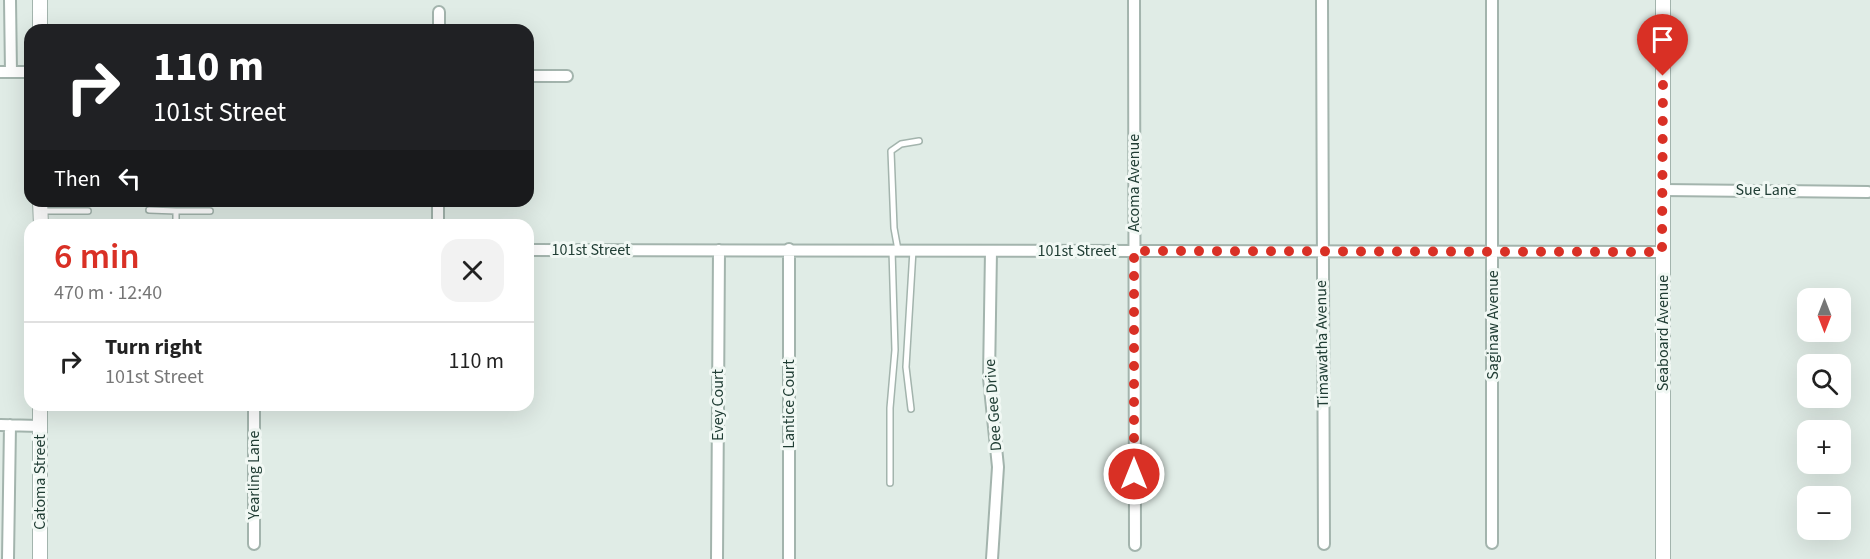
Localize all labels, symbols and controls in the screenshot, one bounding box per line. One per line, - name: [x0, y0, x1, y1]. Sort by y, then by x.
- pin: [1637, 14, 1688, 76]
- icon: arrive: [1646, 23, 1679, 56]
- text: 110 m: [153, 37, 264, 97]
- icon: right: [54, 48, 132, 126]
- text: 101st Street: [153, 93, 286, 132]
- street label: Acoma Avenue: [1123, 134, 1145, 232]
- icon: left: [113, 162, 146, 195]
- text: Then: [54, 163, 101, 195]
- street label: Sue Lane: [1736, 179, 1797, 201]
- text: 6 min: [54, 231, 140, 282]
- button: close: [441, 239, 504, 302]
- street label: 101st Street: [552, 239, 631, 261]
- street label: 101st Street: [1038, 240, 1117, 262]
- street label: Saginaw Avenue: [1482, 270, 1504, 380]
- street label: Seaboard Avenue: [1652, 275, 1674, 391]
- text: 470 m · 12:40: [54, 279, 162, 307]
- street label: Timawatha Avenue: [1310, 280, 1334, 408]
- north arrow: [1797, 288, 1851, 342]
- map controls: [1797, 288, 1851, 540]
- text: Turn right: [105, 331, 202, 363]
- icon: right: [54, 345, 87, 378]
- text: 110 m: [449, 345, 504, 377]
- button: search: [1797, 354, 1851, 408]
- street label: Dee Gee Drive: [979, 358, 1007, 452]
- street label: Lantice Court: [778, 359, 800, 449]
- text: 101st Street: [105, 363, 204, 391]
- street label: Evey Court: [707, 368, 729, 441]
- button: +: [1797, 420, 1851, 474]
- street label: Yearling Lane: [243, 431, 265, 520]
- street label: Catoma Street: [29, 434, 51, 530]
- position arrow: [1102, 442, 1166, 506]
- button: −: [1797, 486, 1851, 540]

